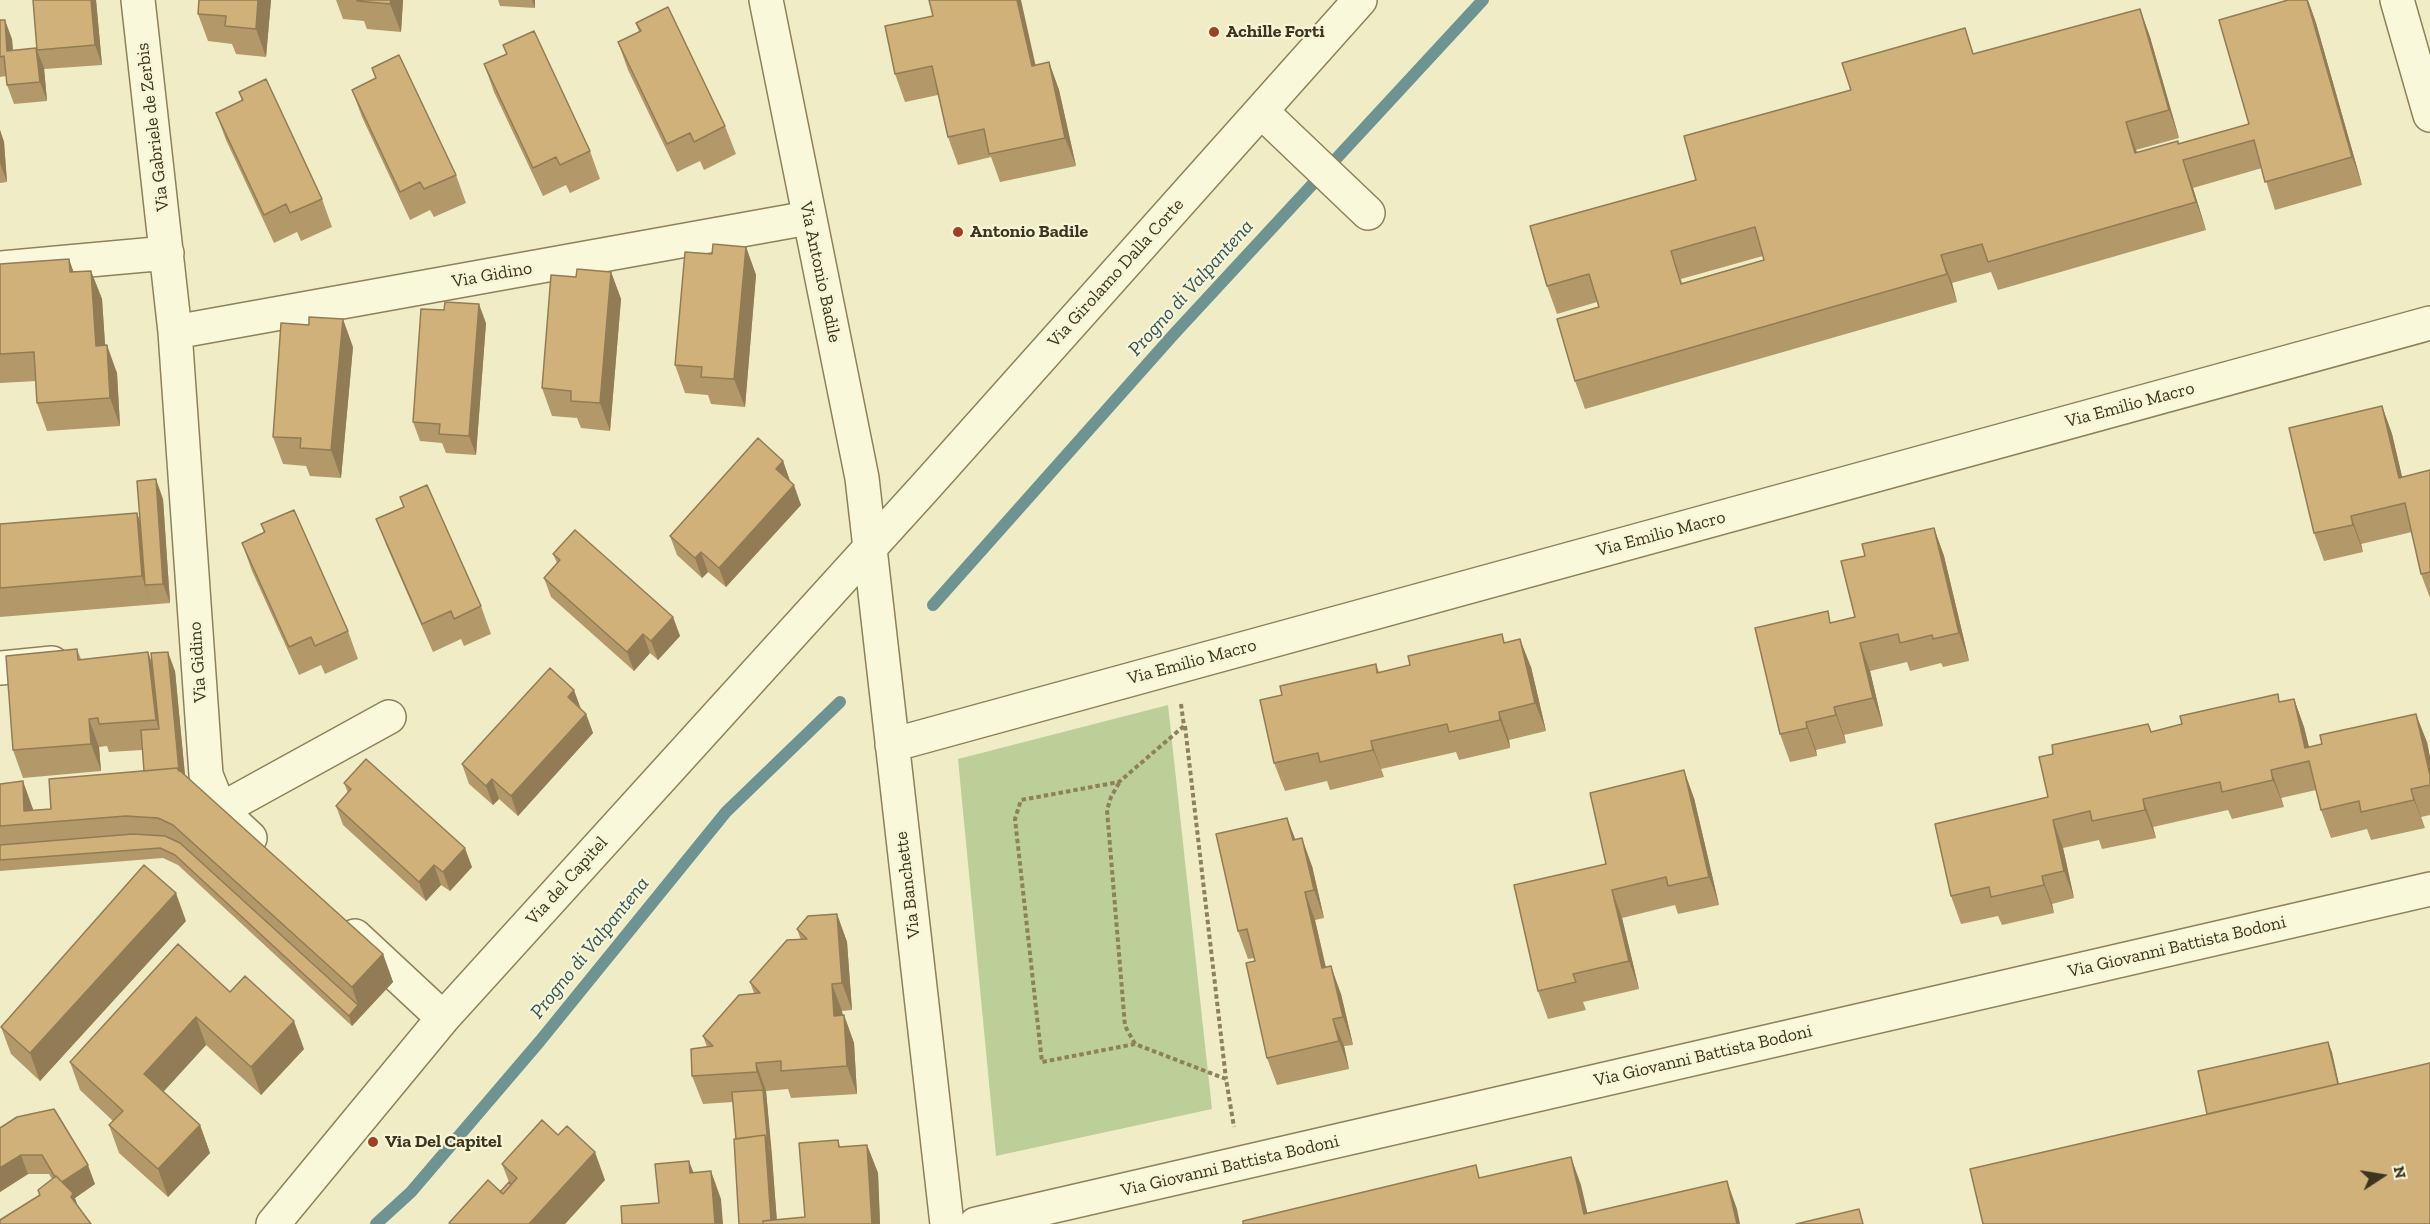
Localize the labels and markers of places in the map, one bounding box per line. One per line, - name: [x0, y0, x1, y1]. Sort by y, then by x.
- place label: Achille Forti: [1226, 21, 1325, 43]
- marker: Achille Forti: [1207, 25, 1221, 39]
- place label: Antonio Badile: [970, 221, 1088, 243]
- marker: Antonio Badile: [951, 225, 965, 239]
- place label: Via Del Capitel: [385, 1131, 502, 1153]
- marker: Via Del Capitel: [366, 1135, 380, 1149]

